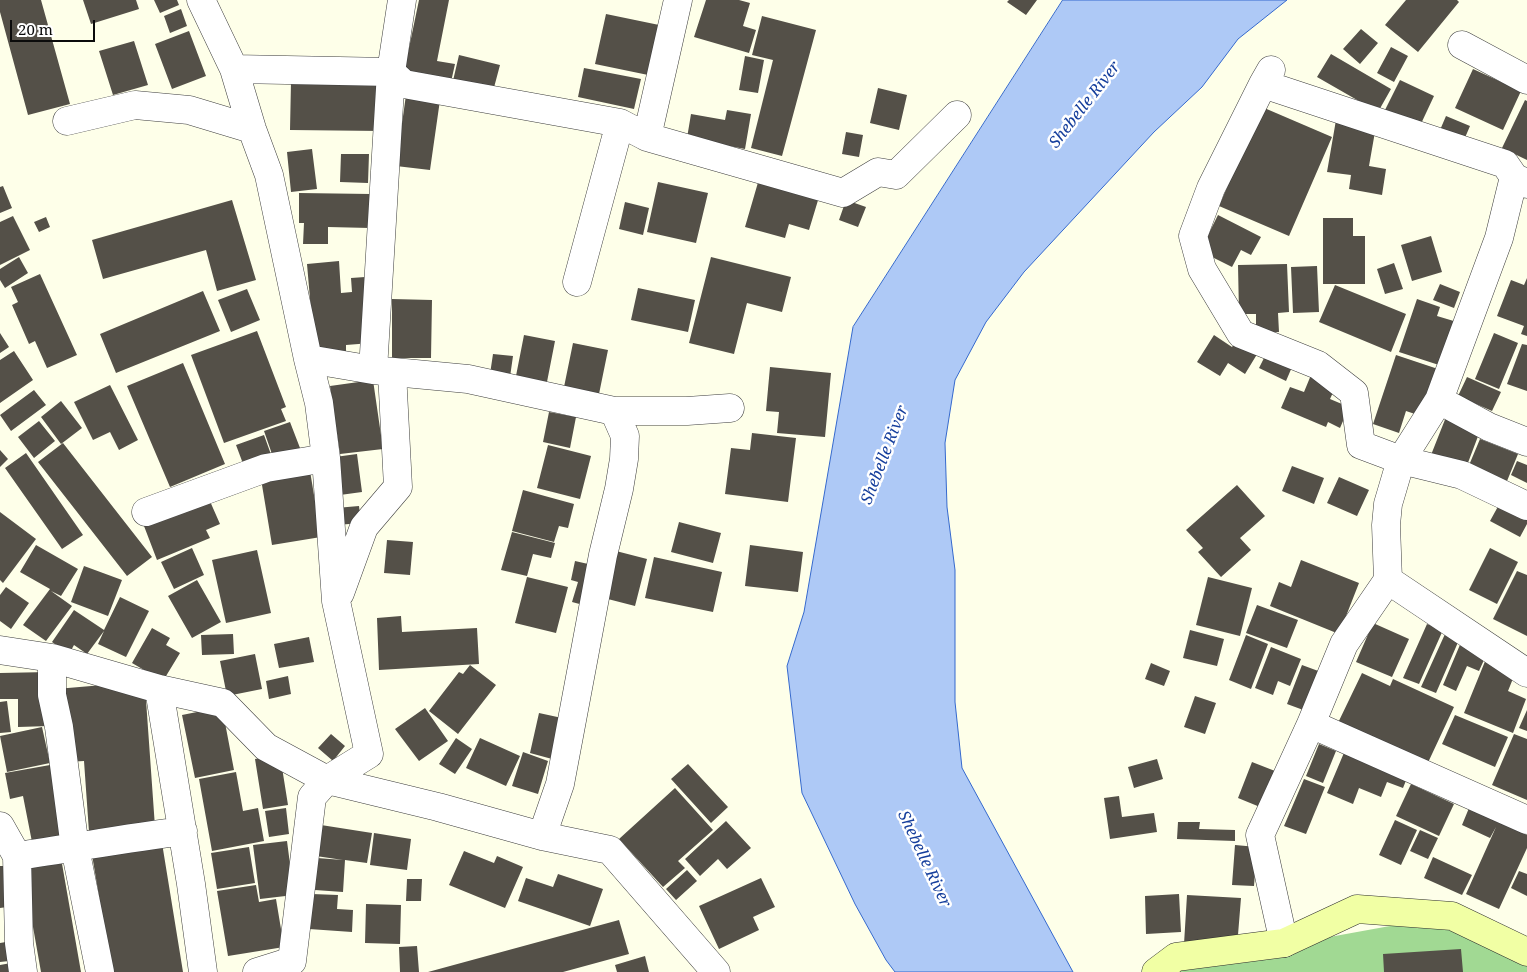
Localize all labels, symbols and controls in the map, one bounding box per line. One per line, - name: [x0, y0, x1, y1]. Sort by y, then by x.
- scale bar: [12, 10, 98, 42]
- text: 20 m: [18, 19, 53, 39]
- water label: Shebelle River: [1045, 58, 1125, 152]
- water label: Shebelle River: [857, 403, 913, 507]
- water label: Shebelle River: [893, 808, 955, 910]

